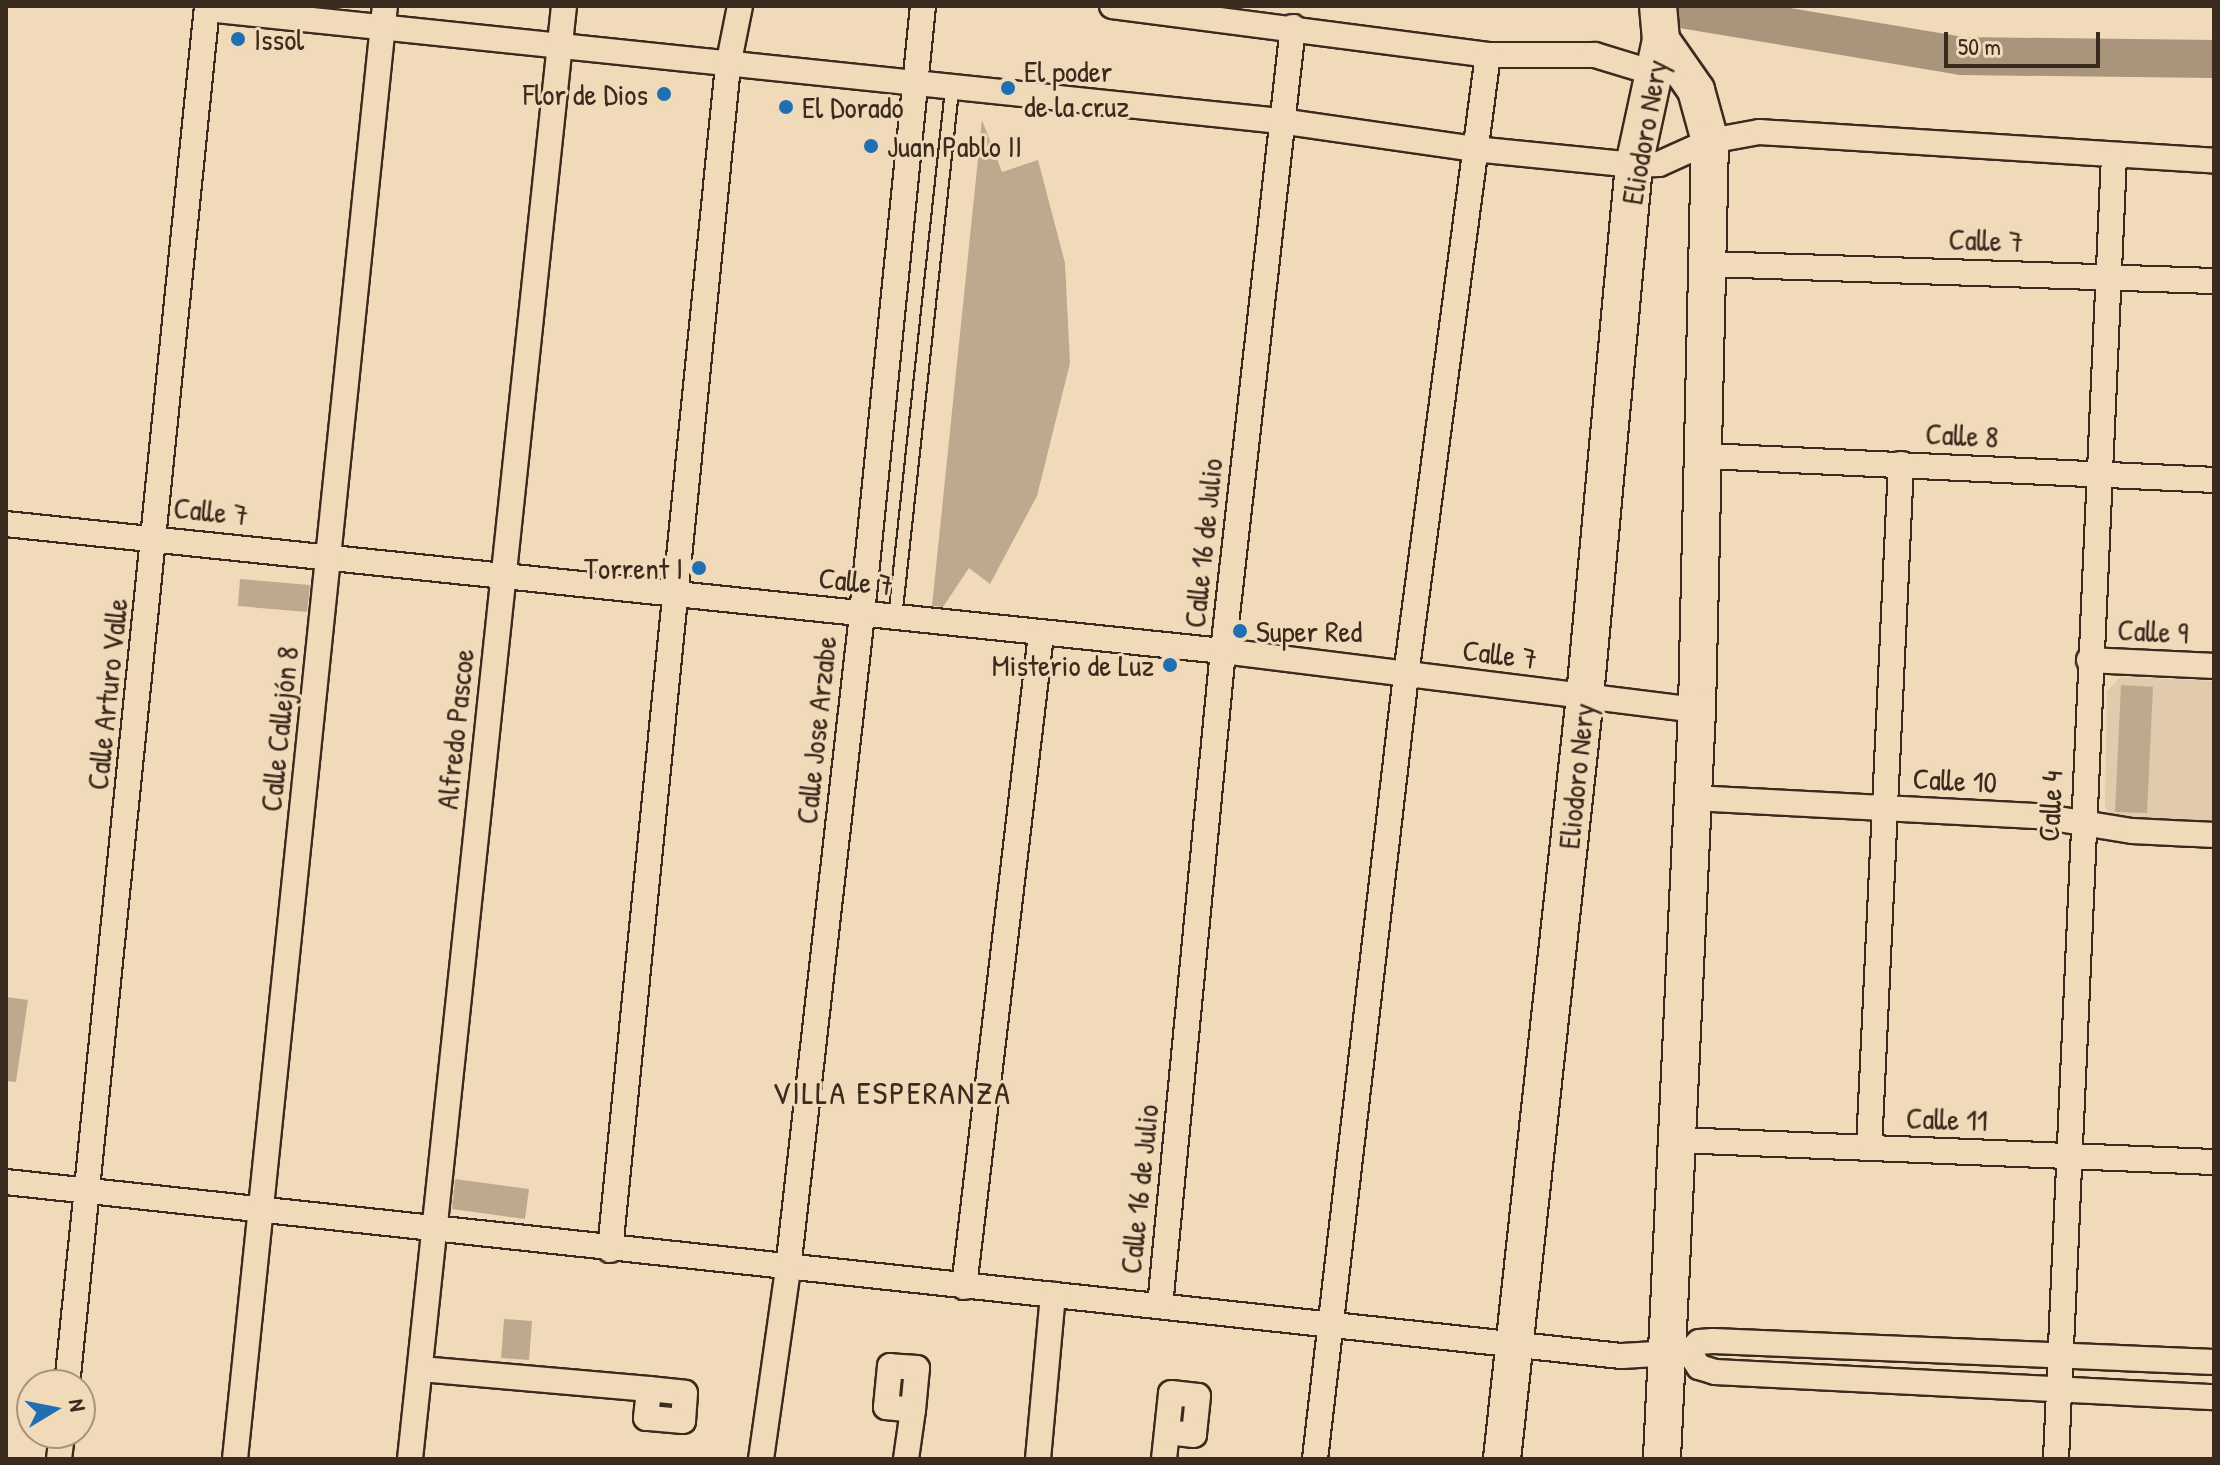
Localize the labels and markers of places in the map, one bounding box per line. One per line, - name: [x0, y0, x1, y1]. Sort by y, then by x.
- place label: Issol: [254, 21, 304, 57]
- marker: Issol: [229, 30, 247, 48]
- place label: El poder de la cruz: [1024, 53, 1129, 124]
- place label: Flor de Dios: [523, 76, 648, 112]
- marker: El poder de la cruz: [999, 79, 1017, 97]
- marker: Flor de Dios: [655, 85, 673, 103]
- place label: El Dorado: [802, 89, 904, 125]
- marker: El Dorado: [777, 98, 795, 116]
- place label: Juan Pablo II: [887, 128, 1022, 164]
- marker: Juan Pablo II: [862, 137, 880, 155]
- place label: Torrent I: [584, 550, 683, 586]
- marker: Torrent I: [690, 559, 708, 577]
- place label: Super Red: [1256, 613, 1362, 649]
- marker: Super Red: [1231, 622, 1249, 640]
- place label: Misterio de Luz: [992, 647, 1154, 683]
- marker: Misterio de Luz: [1161, 656, 1179, 674]

